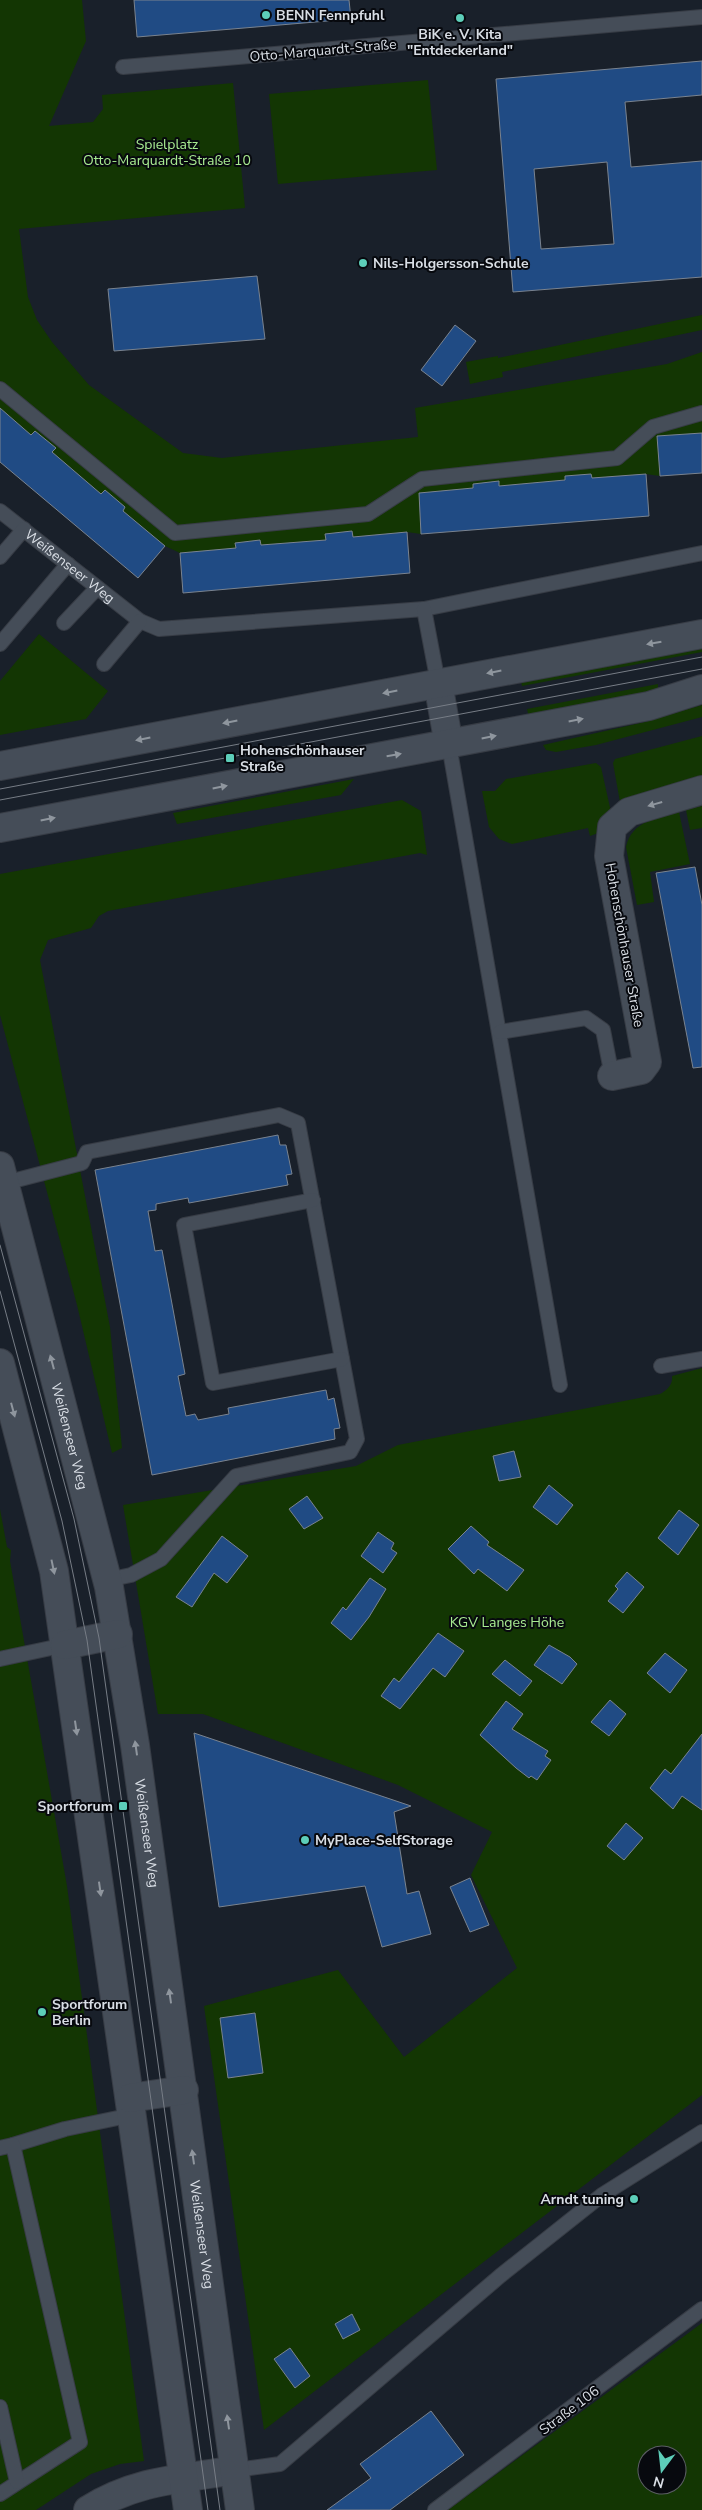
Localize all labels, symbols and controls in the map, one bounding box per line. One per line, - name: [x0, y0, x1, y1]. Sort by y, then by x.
- place label: BENN Fennpfuhl: [276, 6, 385, 25]
- marker: BENN Fennpfuhl: [260, 9, 272, 21]
- marker: BiK e. V. Kita "Entdeckerland": [454, 12, 466, 24]
- place label: BiK e. V. Kita "Entdeckerland": [407, 25, 513, 60]
- street label: Otto-Marquardt-Straße: [249, 35, 397, 66]
- park label: Spielplatz Otto-Marquardt-Straße 10: [83, 135, 251, 170]
- place label: Nils-Holgersson-Schule: [373, 254, 529, 273]
- marker: Nils-Holgersson-Schule: [357, 257, 369, 269]
- street label: Weißenseer Weg: [21, 525, 119, 608]
- one-way arrow: [646, 639, 662, 647]
- one-way arrow: [486, 669, 502, 677]
- one-way arrow: [382, 689, 398, 697]
- one-way arrow: [569, 716, 584, 724]
- one-way arrow: [222, 719, 238, 727]
- one-way arrow: [481, 733, 496, 741]
- one-way arrow: [135, 735, 151, 743]
- place label: Hohenschönhauser Straße: [240, 741, 365, 776]
- one-way arrow: [386, 750, 402, 758]
- marker: Hohenschönhauser Straße: [224, 752, 236, 764]
- one-way arrow: [213, 783, 229, 791]
- one-way arrow: [648, 800, 663, 808]
- one-way arrow: [40, 815, 56, 823]
- street label: Hohenschönhauser Straße: [601, 861, 648, 1029]
- one-way arrow: [47, 1355, 55, 1370]
- street label: Weißenseer Weg: [46, 1381, 92, 1492]
- one-way arrow: [9, 1403, 17, 1418]
- one-way arrow: [49, 1560, 57, 1575]
- park label: KGV Langes Höhe: [450, 1613, 564, 1632]
- one-way arrow: [72, 1721, 80, 1737]
- one-way arrow: [131, 1740, 139, 1756]
- street label: Weißenseer Weg: [130, 1778, 163, 1889]
- place label: Sportforum: [38, 1797, 113, 1816]
- marker: Sportforum: [117, 1800, 129, 1812]
- place label: MyPlace-SelfStorage: [315, 1831, 453, 1850]
- marker: MyPlace-SelfStorage: [299, 1834, 311, 1846]
- one-way arrow: [96, 1881, 104, 1897]
- one-way arrow: [166, 1987, 174, 2003]
- place label: Sportforum Berlin: [52, 1995, 127, 2030]
- marker: Sportforum Berlin: [36, 2006, 48, 2018]
- one-way arrow: [188, 2148, 196, 2164]
- street label: Weißenseer Weg: [185, 2179, 219, 2290]
- place label: Arndt tuning: [540, 2190, 624, 2209]
- marker: Arndt tuning: [628, 2193, 640, 2205]
- street label: Straße 106: [535, 2382, 603, 2439]
- one-way arrow: [224, 2413, 232, 2429]
- north arrow: [637, 2445, 687, 2495]
- text: N: [651, 2472, 666, 2493]

